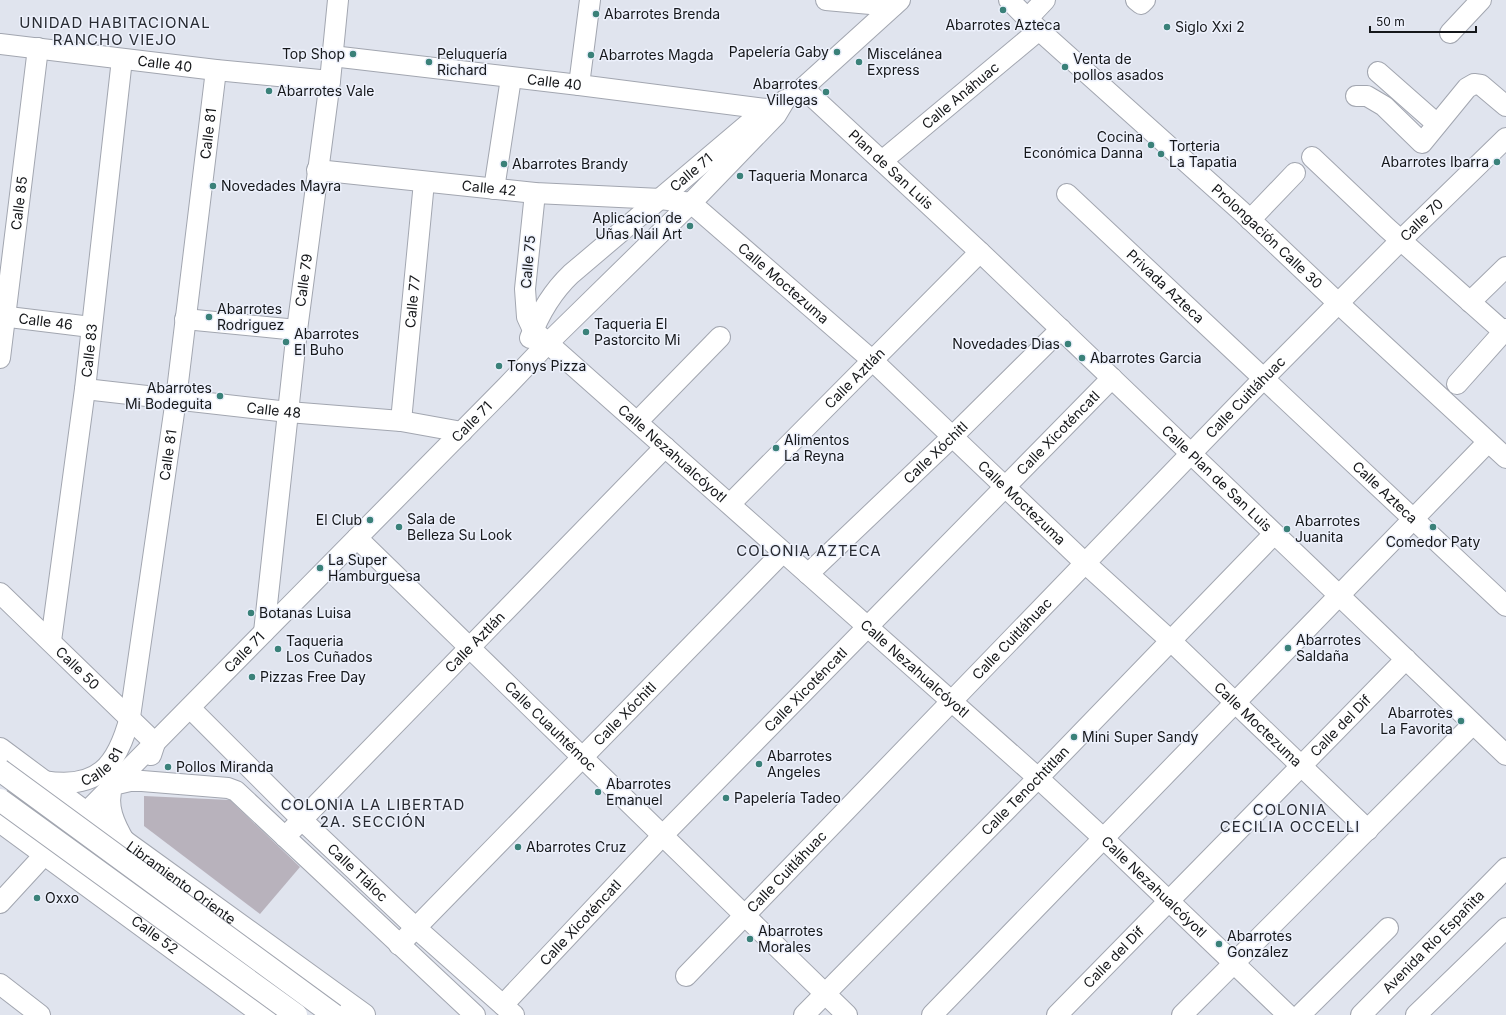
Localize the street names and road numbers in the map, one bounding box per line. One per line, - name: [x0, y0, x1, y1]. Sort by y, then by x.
- street label: Calle 40: [137, 52, 193, 75]
- street label: Calle Anáhuac: [918, 58, 1002, 132]
- street label: Calle 40: [526, 70, 583, 93]
- street label: Calle 81: [196, 107, 219, 160]
- street label: Plan de San Luis: [846, 126, 937, 213]
- street label: Calle 71: [666, 149, 716, 195]
- street label: Calle 85: [7, 175, 30, 231]
- street label: Calle 42: [461, 176, 517, 199]
- street label: Prolongación Calle 30: [1209, 180, 1326, 292]
- street label: Calle 70: [1396, 195, 1446, 244]
- street label: Calle 75: [517, 235, 538, 289]
- street label: Calle Moctezuma: [735, 239, 833, 327]
- street label: Privada Azteca: [1124, 246, 1208, 326]
- street label: Calle 79: [291, 253, 315, 308]
- street label: Calle 77: [401, 274, 423, 329]
- street label: Calle 46: [18, 309, 74, 333]
- street label: Calle 83: [77, 323, 100, 378]
- street label: Calle Aztlán: [821, 344, 888, 412]
- street label: Calle Cuitláhuac: [1202, 353, 1289, 441]
- street label: Calle Xicoténcatl: [1013, 387, 1103, 478]
- street label: Calle 71: [448, 397, 495, 445]
- street label: Calle 48: [246, 398, 302, 421]
- street label: Calle Nezahualcóyotl: [615, 401, 730, 506]
- street label: Calle Xóchitl: [900, 418, 971, 487]
- street label: Calle Plan de San Luis: [1158, 421, 1276, 535]
- street label: Calle 81: [155, 428, 179, 482]
- street label: Calle Moctezuma: [975, 457, 1069, 548]
- street label: Calle Azteca: [1349, 457, 1421, 527]
- street label: Calle Cuitláhuac: [968, 594, 1055, 683]
- street label: Calle Aztlán: [441, 608, 508, 676]
- street label: Calle Nezahualcóyotl: [857, 616, 973, 721]
- street label: Calle 71: [220, 628, 268, 676]
- street label: Calle 50: [53, 643, 103, 693]
- street label: Calle Xicoténcatl: [760, 644, 850, 735]
- street label: Calle Cuauhtémoc: [501, 678, 600, 774]
- street label: Calle Xóchitl: [590, 678, 659, 749]
- street label: Calle Moctezuma: [1211, 678, 1306, 770]
- street label: Calle del Dif: [1306, 691, 1374, 760]
- street label: Calle Tenochtitlan: [977, 742, 1072, 839]
- street label: Calle 81: [79, 745, 126, 789]
- street label: Calle Cuitláhuac: [743, 827, 830, 916]
- street label: Calle Nezahualcóyotl: [1098, 832, 1210, 941]
- street label: Libramiento Oriente: [123, 837, 239, 927]
- street label: Calle Tláloc: [324, 840, 392, 905]
- street label: Calle Xicoténcatl: [536, 876, 624, 969]
- street label: Avenida Río Españita: [1378, 886, 1487, 996]
- street label: Calle 52: [128, 911, 182, 957]
- street label: Calle del Dif: [1079, 922, 1147, 991]

